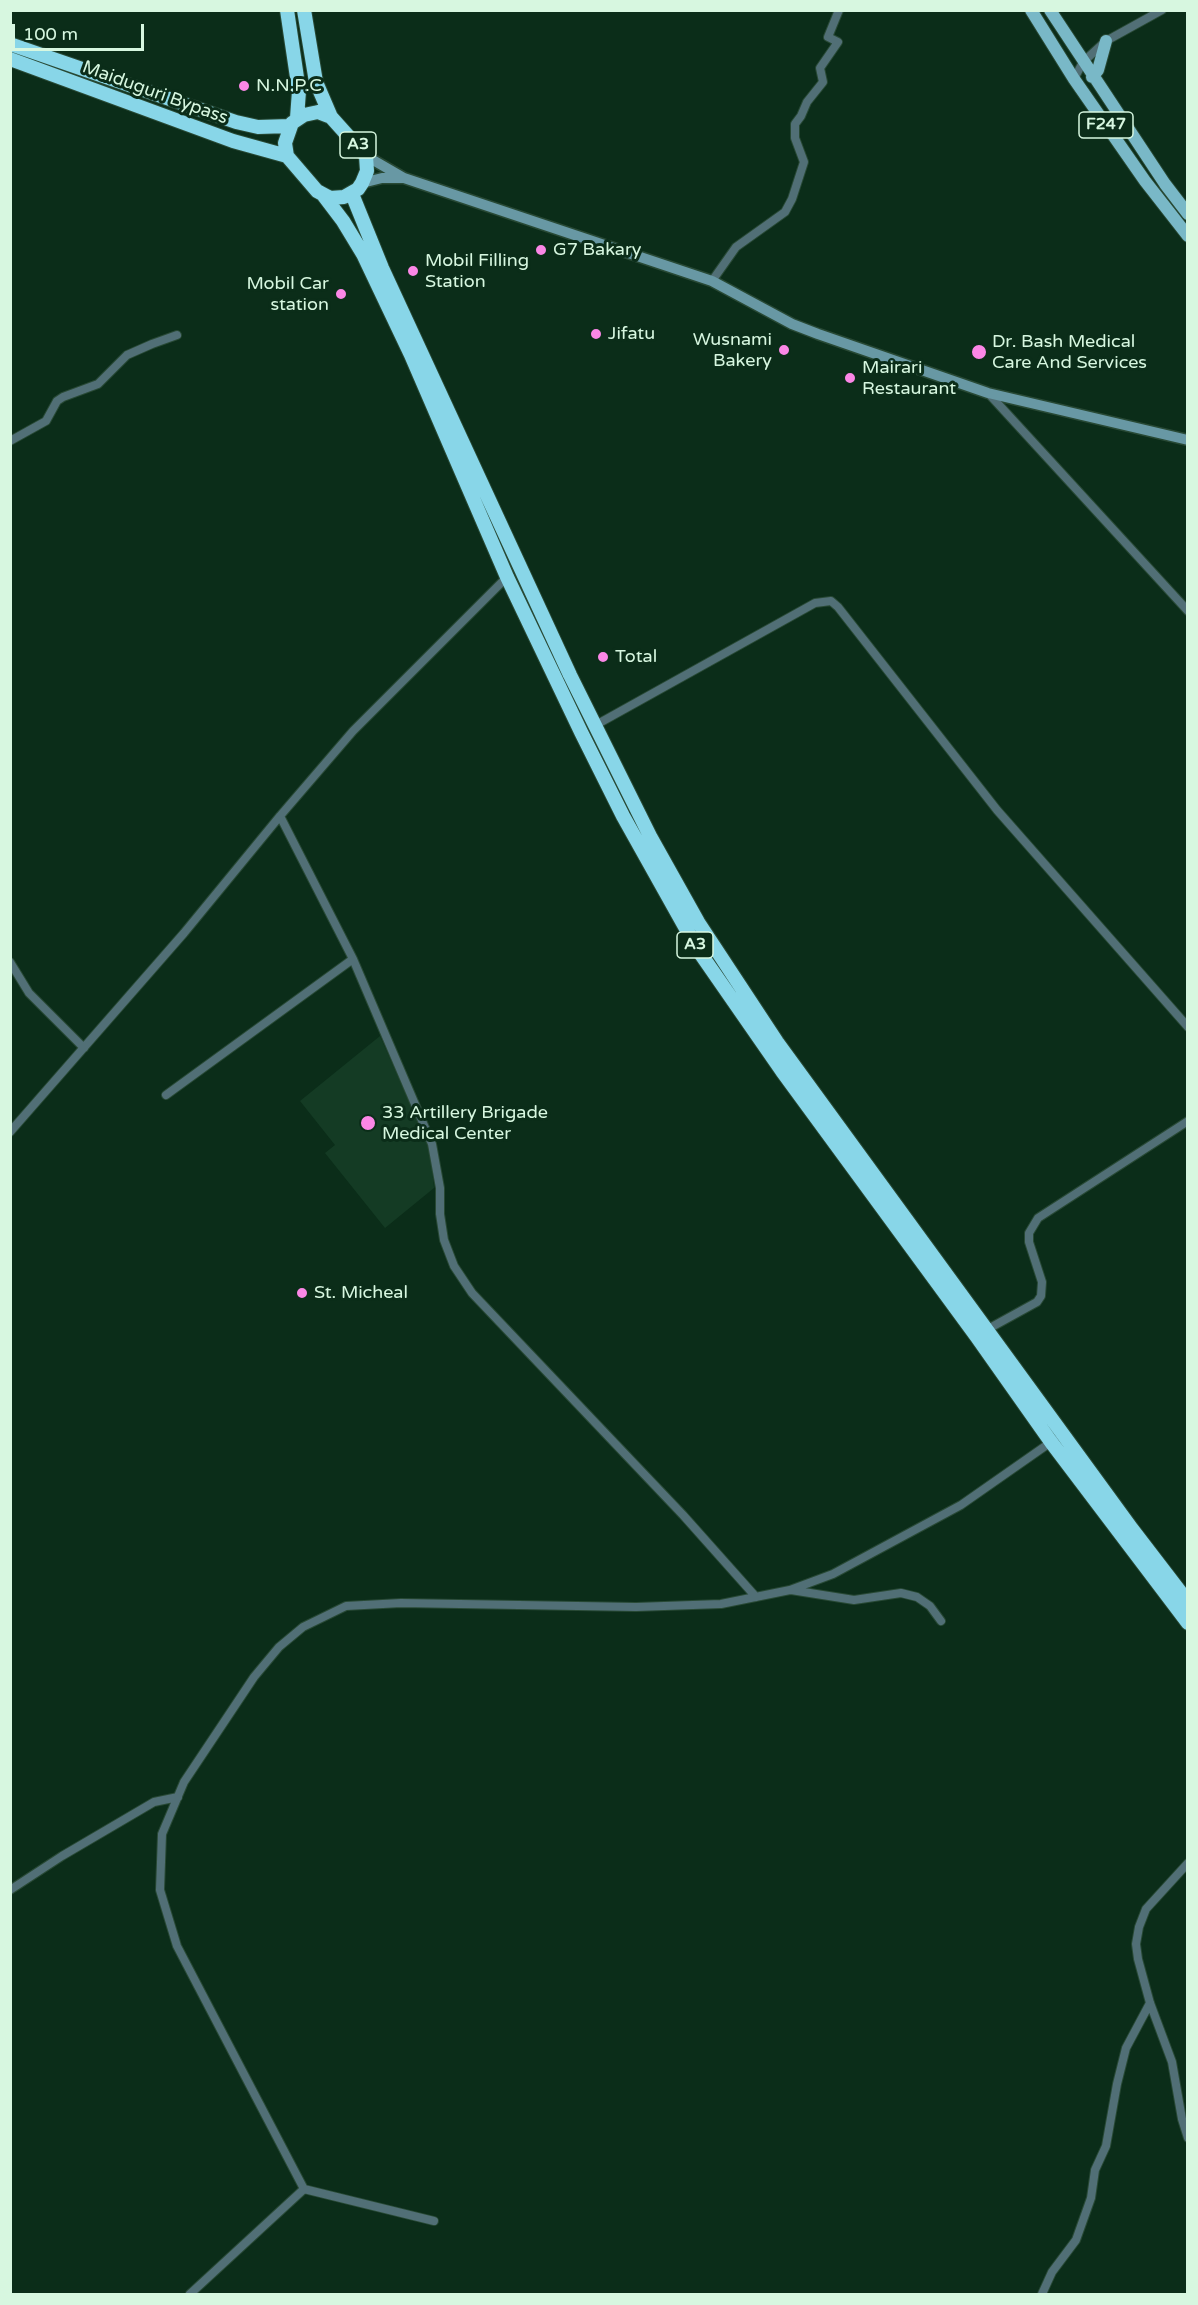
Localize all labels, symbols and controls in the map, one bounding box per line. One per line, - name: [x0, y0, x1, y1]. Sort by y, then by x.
- scale bar: [15, 12, 147, 50]
- text: 100 m: [23, 23, 78, 45]
- street label: Maiduguri Bypass: [79, 57, 231, 129]
- place label: N.N.P.C: [256, 75, 322, 97]
- marker: N.N.P.C: [237, 79, 251, 93]
- road number: F247: [1079, 112, 1133, 138]
- road number: A3: [340, 132, 376, 158]
- place label: G7 Bakary: [553, 239, 642, 261]
- marker: G7 Bakary: [534, 243, 548, 257]
- place label: Mobil Filling Station: [425, 250, 529, 292]
- marker: Mobil Filling Station: [406, 264, 420, 278]
- place label: Mobil Car station: [246, 273, 329, 316]
- marker: Mobil Car station: [334, 287, 348, 301]
- place label: Jifatu: [608, 323, 655, 345]
- marker: Jifatu: [589, 327, 603, 341]
- place label: Wusnami Bakery: [693, 329, 772, 372]
- place label: Dr. Bash Medical Care And Services: [992, 331, 1147, 374]
- marker: Wusnami Bakery: [777, 343, 791, 357]
- marker: Dr. Bash Medical Care And Services: [970, 343, 988, 361]
- place label: Mairari Restaurant: [862, 357, 956, 400]
- marker: Mairari Restaurant: [843, 371, 857, 385]
- place label: Total: [615, 646, 657, 668]
- marker: Total: [596, 650, 610, 664]
- road number: A3: [677, 932, 713, 958]
- place label: 33 Artillery Brigade Medical Center: [382, 1102, 548, 1144]
- marker: 33 Artillery Brigade Medical Center: [359, 1114, 377, 1132]
- place label: St. Micheal: [314, 1282, 408, 1304]
- marker: St. Micheal: [295, 1286, 309, 1300]

